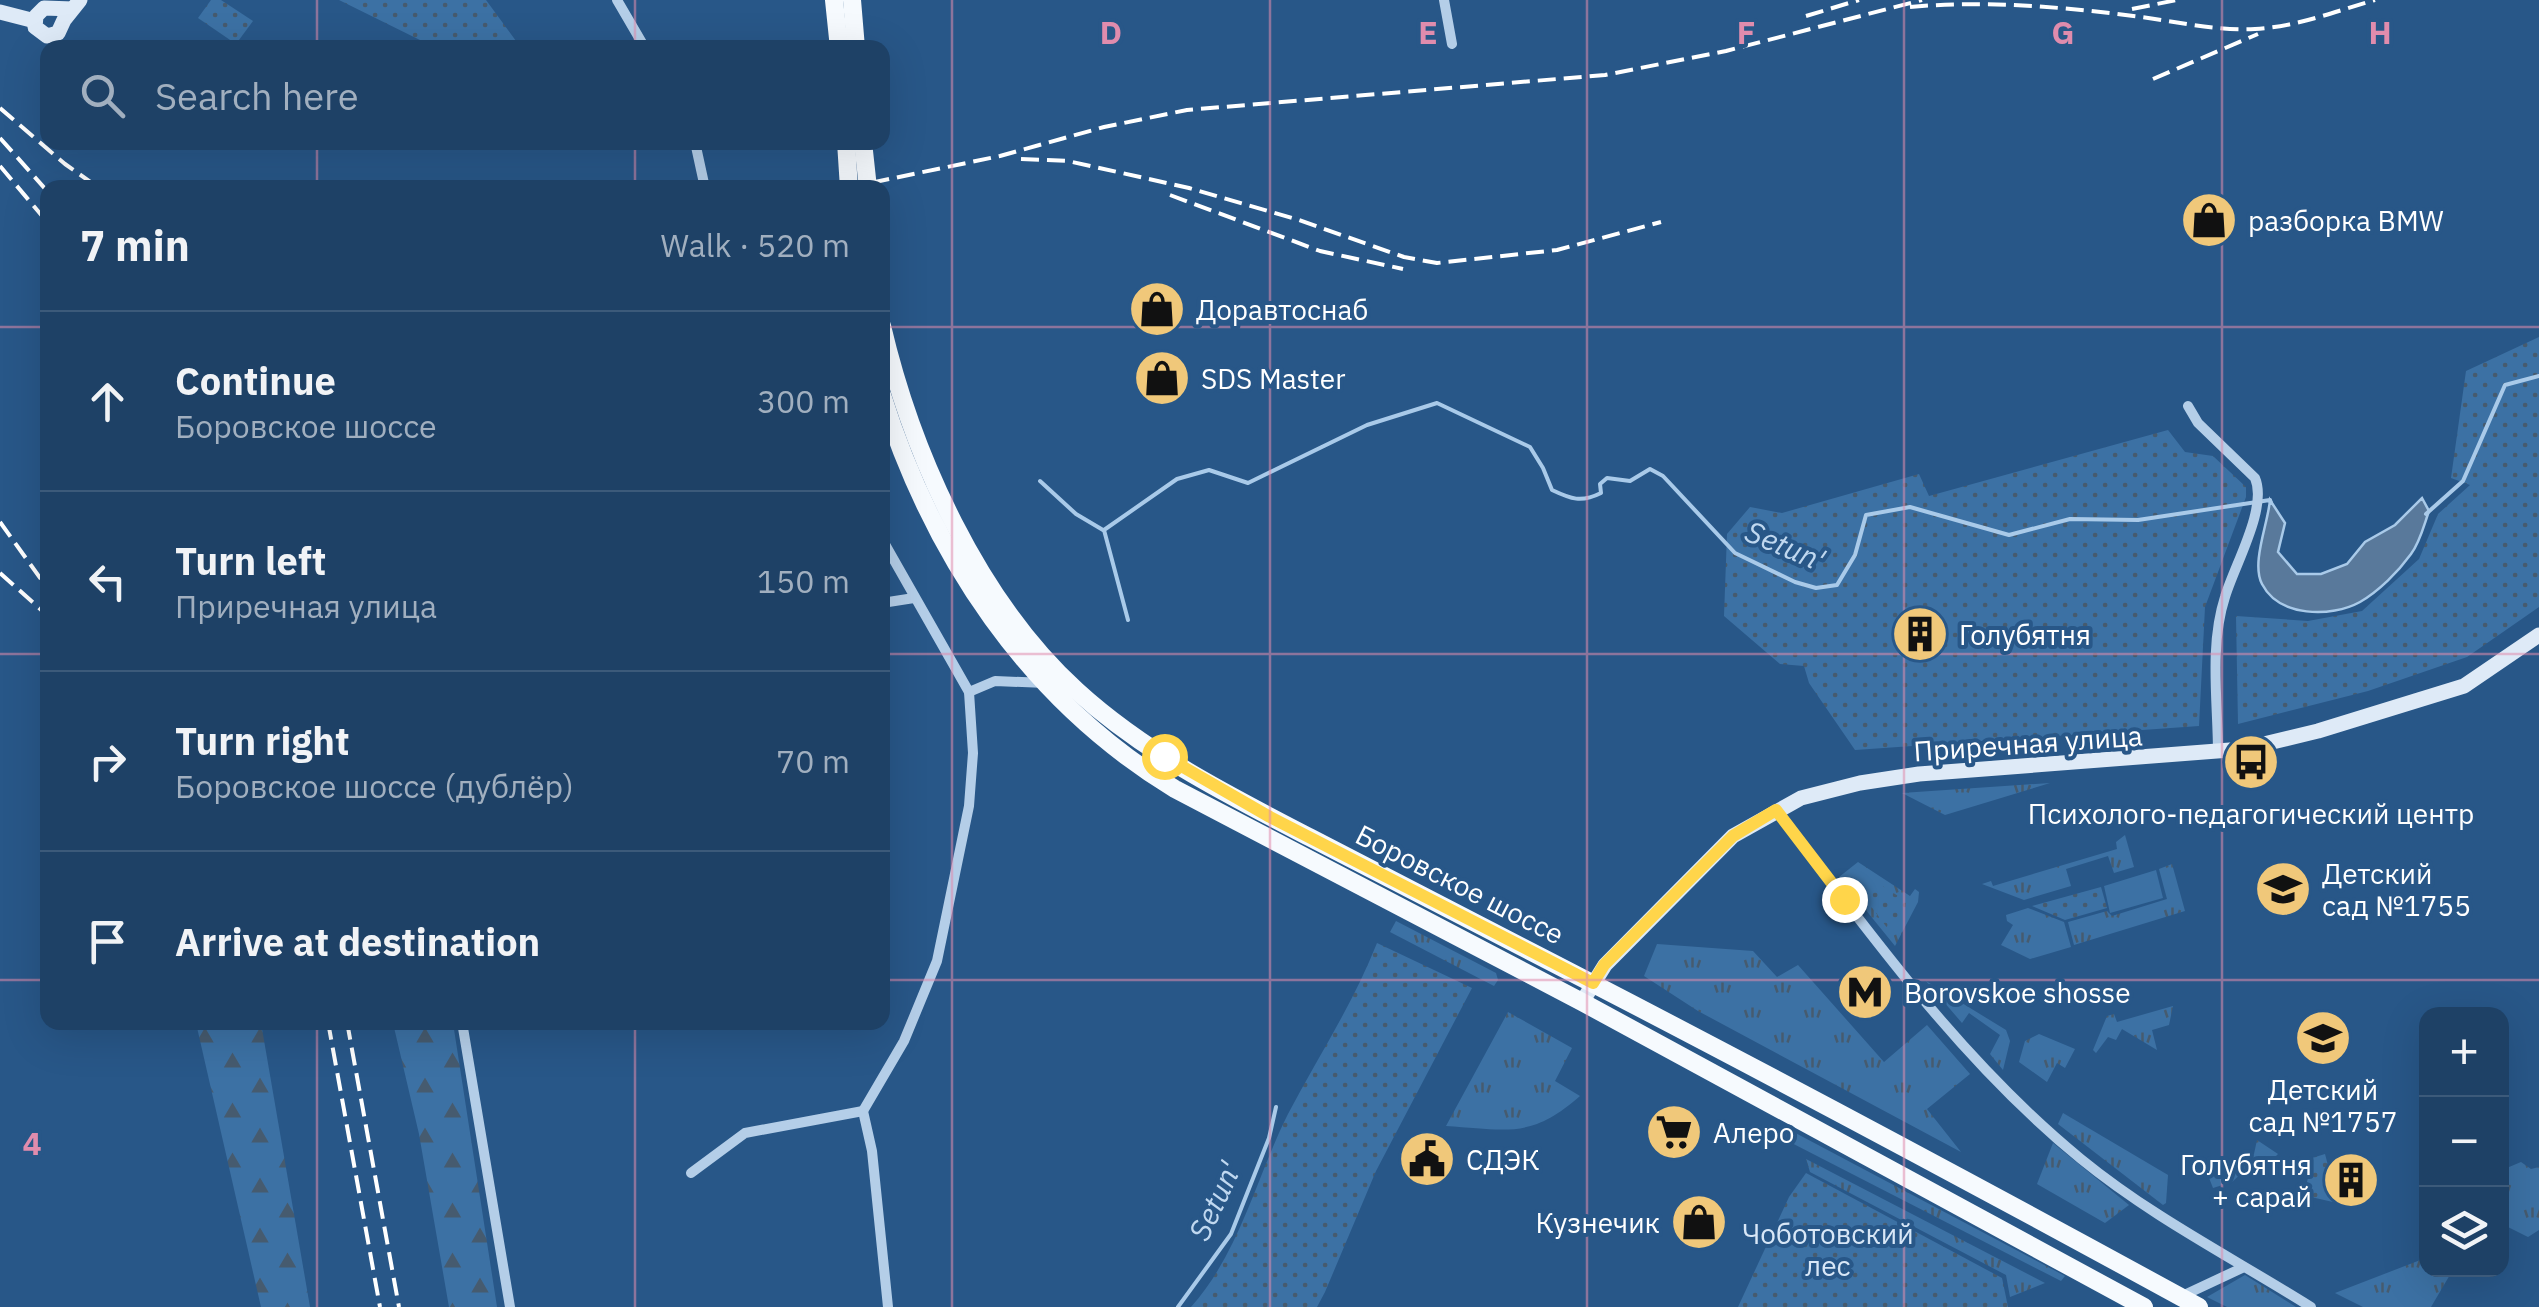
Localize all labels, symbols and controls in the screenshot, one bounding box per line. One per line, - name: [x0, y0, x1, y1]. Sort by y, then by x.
- text: D: [1100, 11, 1122, 53]
- text: E: [1418, 11, 1438, 53]
- text: F: [1737, 11, 1755, 53]
- text: G: [2051, 11, 2075, 53]
- text: H: [2368, 11, 2392, 53]
- search box: [40, 40, 890, 150]
- icon: search: [75, 68, 130, 123]
- text: Search here: [155, 71, 359, 120]
- shop icon: разборка BMW: [2179, 190, 2239, 250]
- place label: разборка BMW: [2248, 202, 2444, 239]
- text: 7 min: [80, 218, 190, 273]
- text: Walk · 520 m: [661, 224, 850, 266]
- shop icon: Доравтоснаб: [1127, 279, 1187, 339]
- place label: Доравтоснаб: [1196, 291, 1368, 328]
- shop icon: SDS Master: [1132, 348, 1192, 408]
- text: Continue: [175, 356, 336, 405]
- place label: SDS Master: [1201, 360, 1345, 397]
- icon: ahead: [80, 374, 135, 429]
- text: 300 m: [757, 380, 850, 422]
- text: Боровское шоссе: [175, 405, 437, 447]
- water label: Setun': [1740, 511, 1831, 579]
- text: Turn left: [175, 536, 326, 585]
- icon: left: [80, 554, 135, 609]
- text: 150 m: [757, 560, 850, 602]
- text: Приречная улица: [175, 585, 437, 627]
- building icon: Голубятня: [1890, 604, 1950, 664]
- place label: Голубятня: [1959, 616, 2091, 653]
- text: Turn right: [175, 716, 350, 765]
- street label: Приречная улица: [1912, 717, 2144, 769]
- bus stop icon: Психолого-педагогический центр: [2221, 732, 2281, 792]
- icon: right: [80, 734, 135, 789]
- route start: [1142, 734, 1188, 780]
- text: 70 m: [776, 740, 850, 782]
- text: Боровское шоссе (дублёр): [175, 765, 574, 807]
- place label: Психолого-педагогический центр: [2028, 795, 2474, 832]
- street label: Боровское шоссе: [1350, 816, 1570, 952]
- place label: Детский сад №1755: [2322, 855, 2471, 924]
- school or university icon: Детский сад №1755: [2253, 859, 2313, 919]
- route end: [1822, 877, 1868, 923]
- icon: arrive: [80, 914, 135, 969]
- text: Arrive at destination: [175, 917, 540, 966]
- metro station icon: Borovskoe shosse: [1835, 962, 1895, 1022]
- place label: Borovskoe shosse: [1904, 974, 2131, 1011]
- map controls: [2419, 1007, 2509, 1277]
- button: +: [2419, 1007, 2509, 1097]
- school or university icon: Детский сад №1757: [2293, 1008, 2353, 1068]
- place label: Детский сад №1757: [2249, 1071, 2397, 1140]
- button: −: [2419, 1097, 2509, 1187]
- supermarket icon: Алеро: [1644, 1102, 1704, 1162]
- place label: Алеро: [1713, 1114, 1794, 1151]
- text: 4: [22, 1122, 42, 1164]
- public building icon: СДЭК: [1397, 1129, 1457, 1189]
- place label: СДЭК: [1466, 1141, 1540, 1178]
- place label: Голубятня + сарай: [2180, 1146, 2312, 1215]
- building icon: Голубятня + сарай: [2321, 1150, 2381, 1210]
- water label: Setun': [1179, 1155, 1249, 1246]
- button: layers: [2419, 1187, 2509, 1277]
- shop icon: Кузнечик: [1669, 1192, 1729, 1252]
- place label: Кузнечик: [1535, 1204, 1660, 1241]
- park label: Чоботовский лес: [1742, 1215, 1914, 1284]

